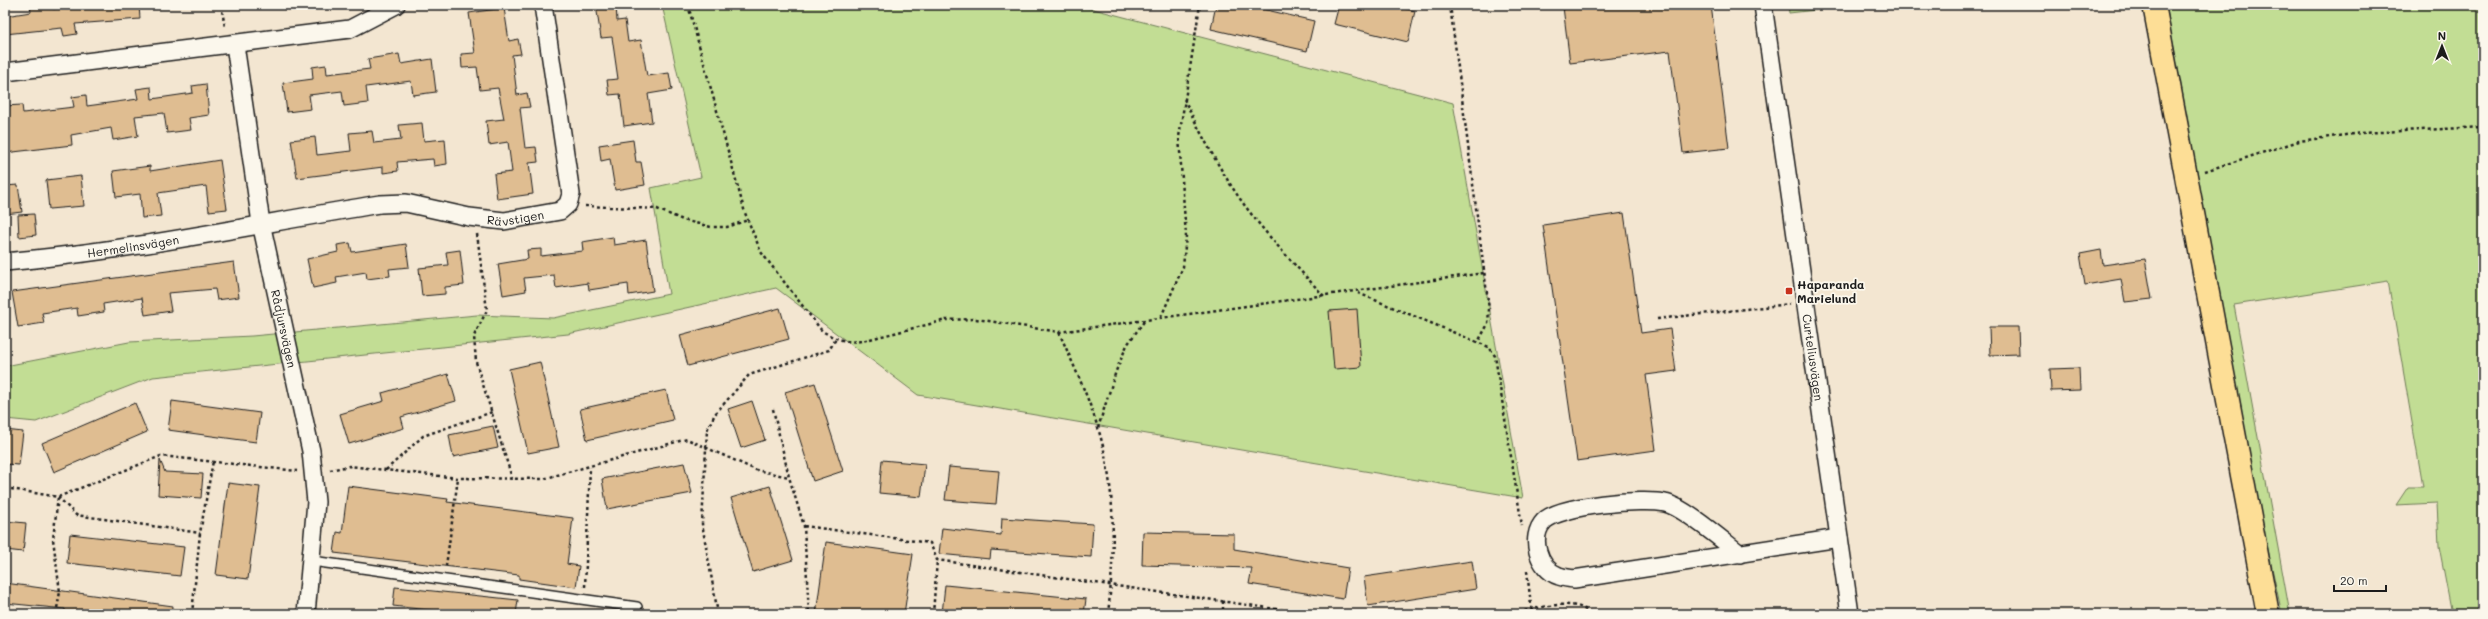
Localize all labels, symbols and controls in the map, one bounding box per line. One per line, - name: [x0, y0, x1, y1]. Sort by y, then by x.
- north arrow: [2422, 26, 2462, 66]
- text: N: [2438, 28, 2446, 43]
- street label: Rävstigen: [486, 206, 545, 229]
- street label: Hermelinsvägen: [86, 231, 180, 261]
- place label: Haparanda Marielund: [1797, 276, 1864, 306]
- marker: Haparanda Marielund: [1784, 286, 1794, 296]
- street label: Rådjursvägen: [268, 288, 301, 369]
- street label: Curteliusvägen: [1799, 313, 1827, 402]
- scale bar: [2334, 567, 2386, 593]
- text: 20 m: [2340, 572, 2368, 588]

